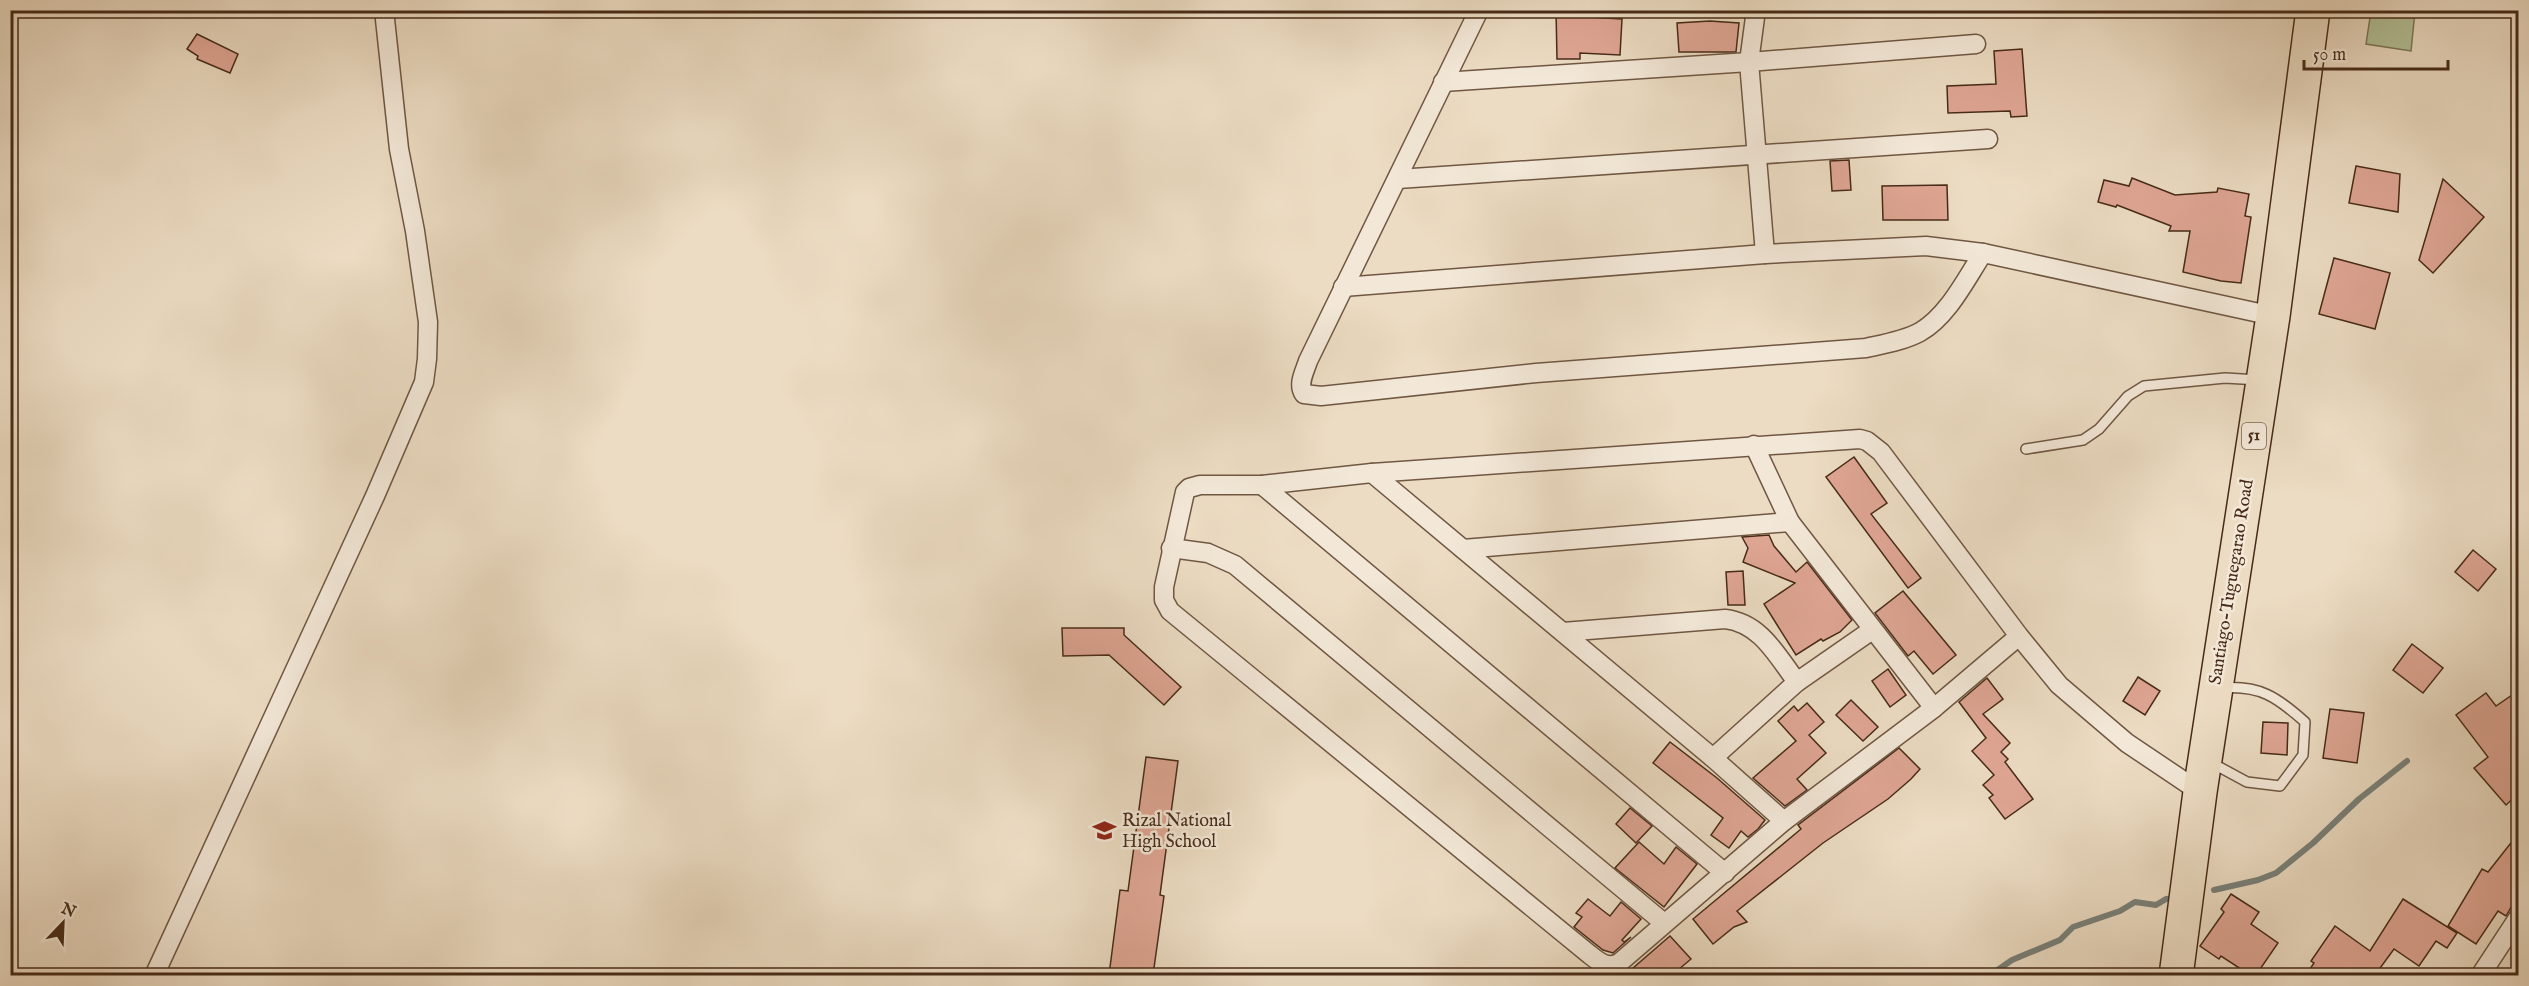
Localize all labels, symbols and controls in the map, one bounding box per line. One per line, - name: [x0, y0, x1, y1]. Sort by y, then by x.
- scale bar: [2304, 33, 2448, 71]
- text: 50 m: [2313, 44, 2346, 67]
- road number: 51: [2242, 423, 2266, 449]
- street label: Santiago-Tuguegarao Road: [2204, 477, 2260, 686]
- place label: Rizal National High School: [1122, 810, 1231, 854]
- school or university icon: Rizal National High School: [1091, 818, 1117, 844]
- north arrow: [33, 893, 93, 953]
- text: N: [57, 899, 79, 923]

